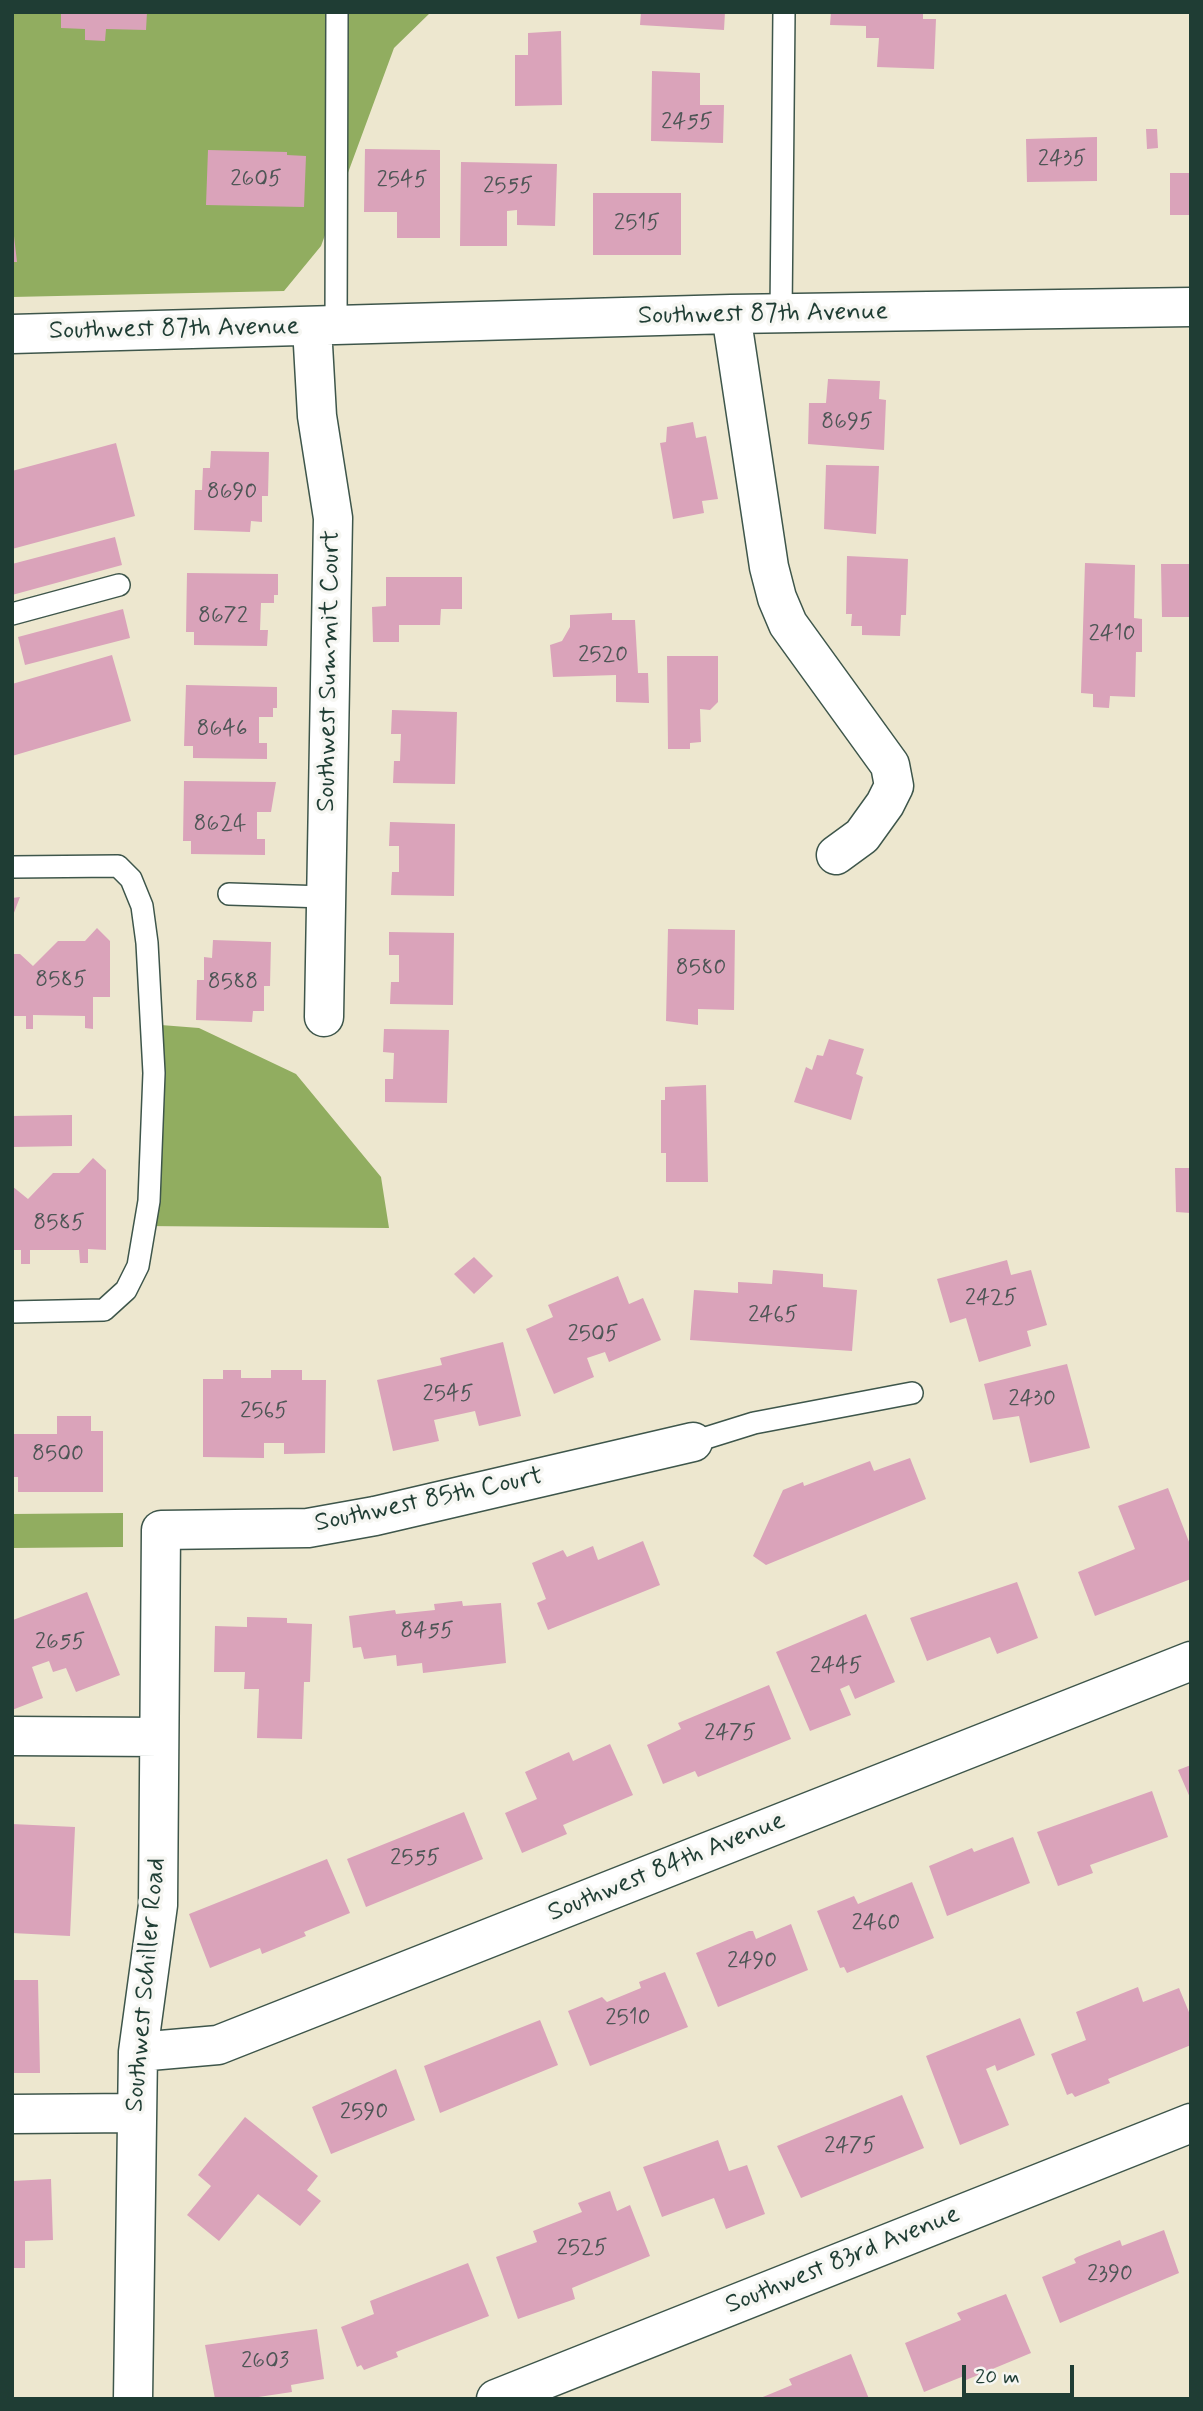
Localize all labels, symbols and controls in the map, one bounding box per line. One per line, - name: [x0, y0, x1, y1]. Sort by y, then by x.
- house number: 2455: [661, 109, 713, 137]
- house number: 2435: [1038, 146, 1086, 174]
- house number: 2605: [230, 166, 282, 194]
- house number: 2545: [377, 167, 427, 195]
- house number: 2555: [483, 173, 533, 201]
- house number: 2515: [614, 210, 660, 238]
- street label: Southwest 87th Avenue: [638, 297, 888, 333]
- street label: Southwest 87th Avenue: [49, 312, 299, 348]
- house number: 8695: [821, 409, 873, 437]
- house number: 8690: [207, 479, 257, 507]
- street label: Southwest Summit Court: [312, 530, 348, 812]
- house number: 8672: [198, 603, 248, 631]
- house number: 2410: [1088, 621, 1136, 649]
- house number: 2520: [578, 642, 628, 670]
- house number: 8646: [196, 716, 248, 744]
- house number: 8624: [194, 811, 246, 839]
- house number: 8580: [676, 955, 726, 983]
- house number: 8585: [35, 967, 87, 995]
- house number: 8588: [208, 969, 258, 997]
- house number: 8585: [33, 1210, 85, 1238]
- house number: 2425: [965, 1285, 1017, 1313]
- house number: 2465: [748, 1302, 798, 1330]
- house number: 2505: [567, 1321, 619, 1349]
- house number: 2545: [423, 1381, 473, 1409]
- house number: 2430: [1008, 1386, 1056, 1414]
- house number: 2565: [240, 1398, 288, 1426]
- house number: 8500: [32, 1441, 84, 1469]
- street label: Southwest 85th Court: [312, 1462, 546, 1540]
- house number: 8455: [400, 1618, 454, 1646]
- house number: 2655: [35, 1629, 85, 1657]
- house number: 2445: [810, 1653, 862, 1681]
- house number: 2475: [704, 1720, 756, 1748]
- street label: Southwest 84th Avenue: [544, 1806, 790, 1930]
- house number: 2555: [390, 1845, 440, 1873]
- street label: Southwest Schiller Road: [120, 1857, 174, 2113]
- house number: 2460: [852, 1910, 900, 1938]
- house number: 2490: [727, 1948, 777, 1976]
- house number: 2510: [605, 2005, 651, 2033]
- house number: 2590: [340, 2099, 388, 2127]
- house number: 2475: [824, 2133, 876, 2161]
- street label: Southwest 83rd Avenue: [721, 2200, 965, 2322]
- house number: 2525: [556, 2235, 608, 2263]
- house number: 2390: [1087, 2261, 1133, 2289]
- house number: 2603: [241, 2348, 289, 2376]
- scale bar: [965, 2352, 1077, 2396]
- text: 20 m: [975, 2363, 1020, 2391]

